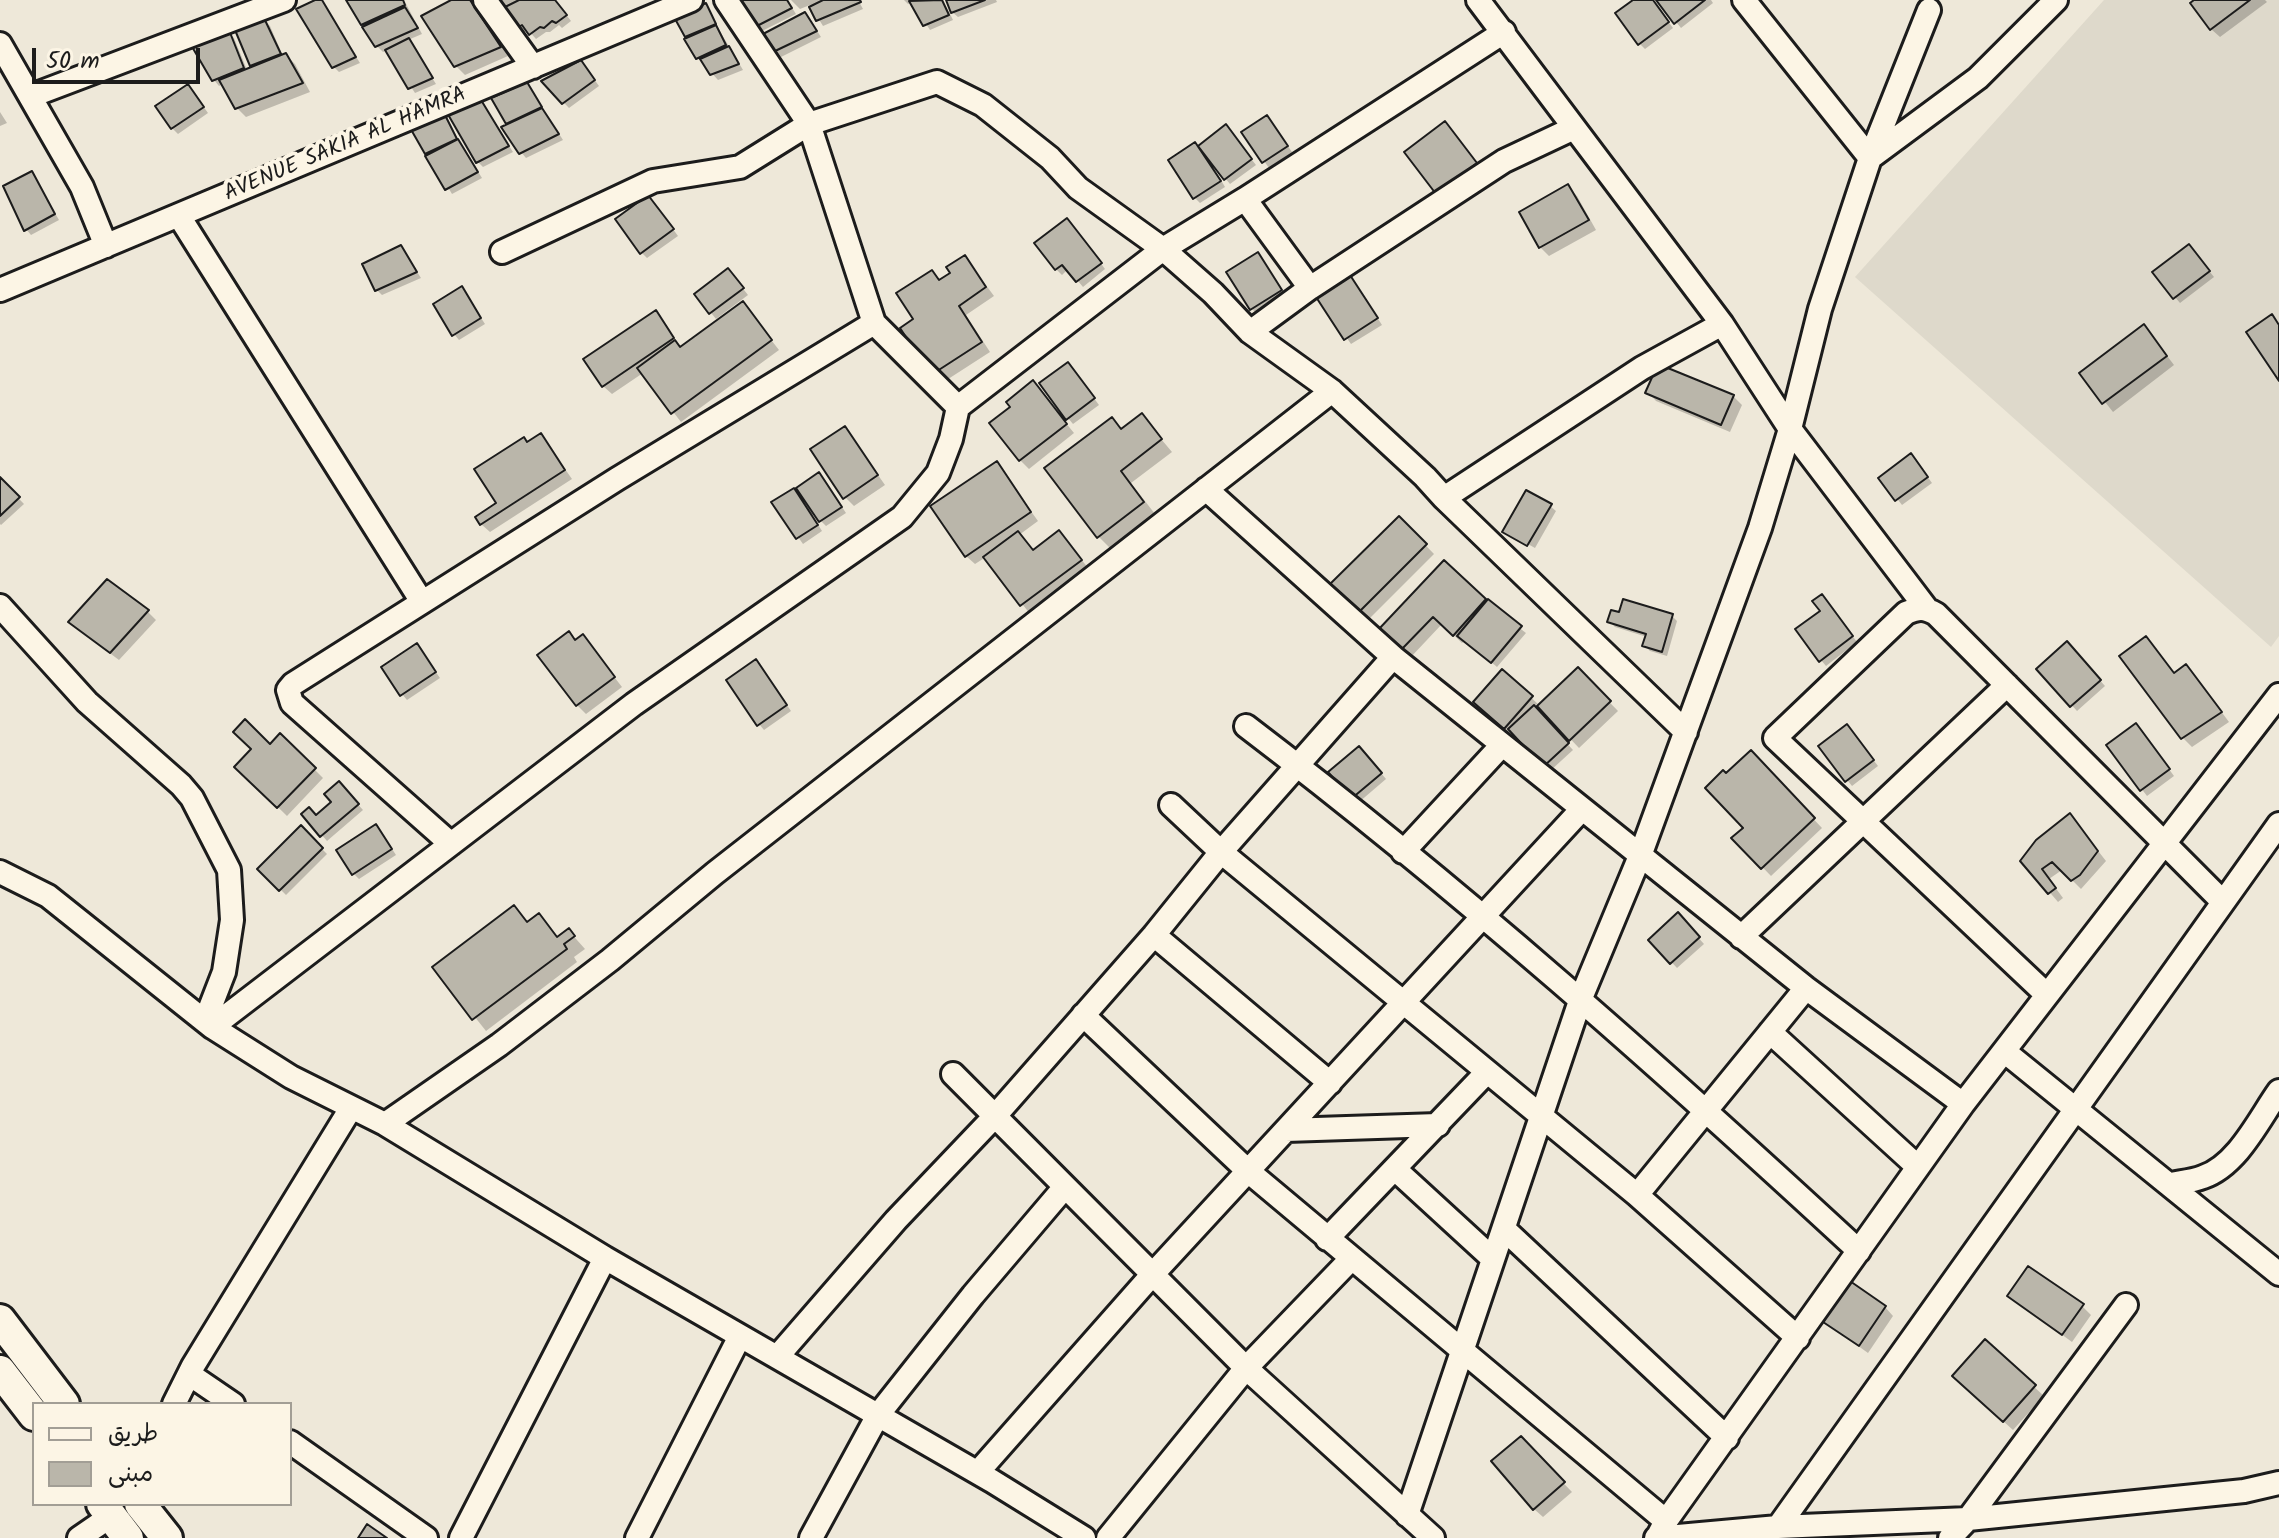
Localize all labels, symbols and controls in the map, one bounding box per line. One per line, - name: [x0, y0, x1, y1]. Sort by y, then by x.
- scale bar: [36, 32, 204, 82]
- text: 50 m: [46, 42, 100, 81]
- street label: AVENUE SAKIA AL HAMRA: [221, 83, 471, 209]
- legend: [32, 1402, 292, 1506]
- text: طريق: [108, 1415, 158, 1454]
- text: مبنى: [108, 1455, 153, 1494]

